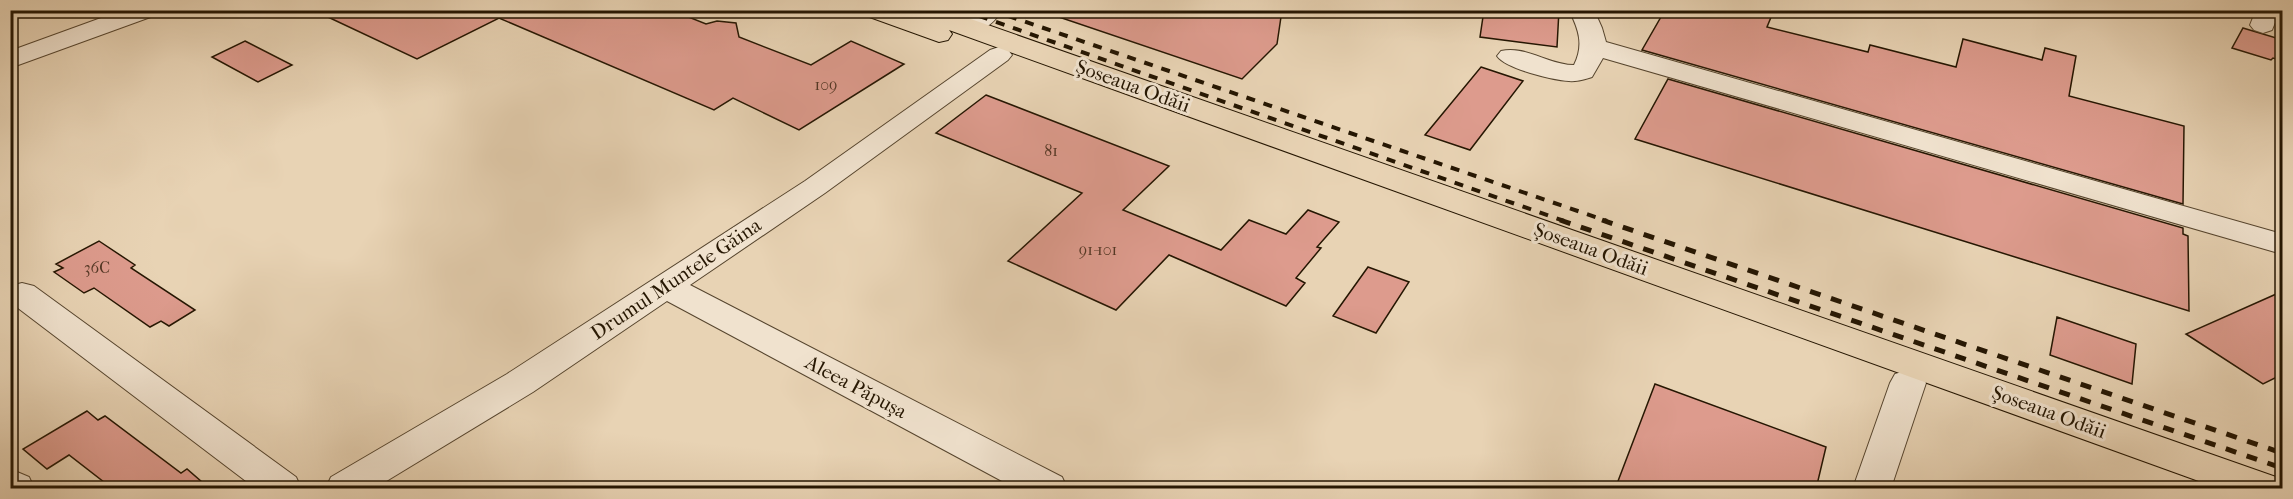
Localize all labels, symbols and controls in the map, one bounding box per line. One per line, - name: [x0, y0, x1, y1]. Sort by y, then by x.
- street label: Șoseaua Odăii: [1073, 55, 1193, 118]
- house number: 109: [815, 75, 837, 94]
- house number: 81: [1044, 141, 1058, 160]
- street label: Drumul Muntele Găina: [587, 213, 766, 345]
- street label: Șoseaua Odăii: [1531, 218, 1651, 281]
- house number: 91-101: [1079, 240, 1117, 259]
- house number: 36C: [84, 258, 110, 277]
- street label: Aleea Păpușa: [801, 350, 911, 424]
- street label: Șoseaua Odăii: [1989, 381, 2109, 444]

